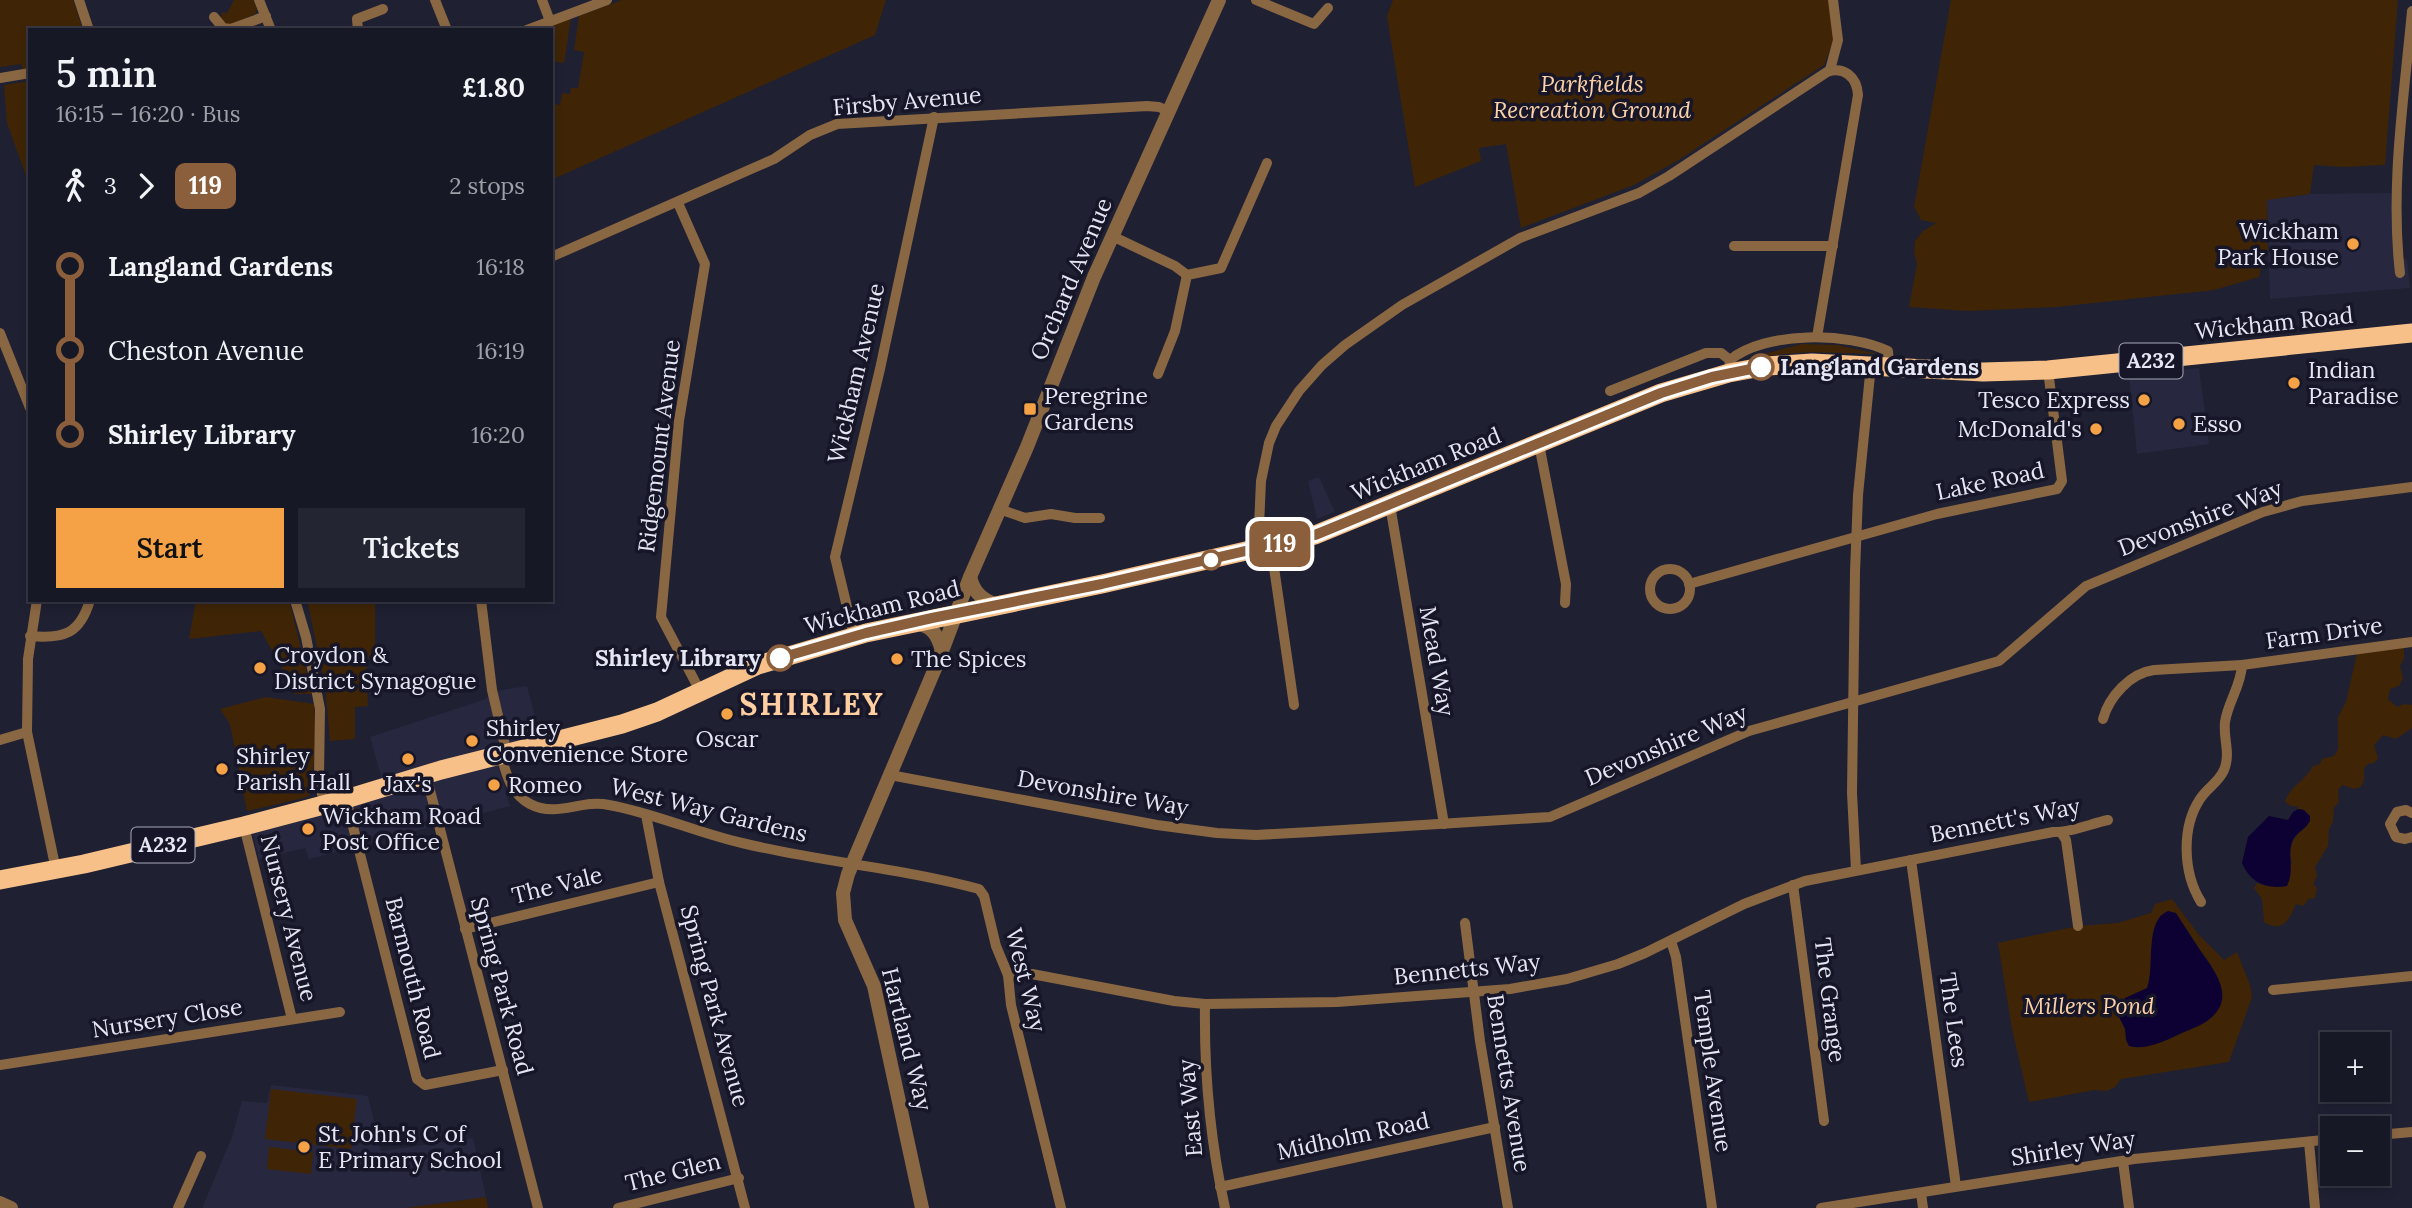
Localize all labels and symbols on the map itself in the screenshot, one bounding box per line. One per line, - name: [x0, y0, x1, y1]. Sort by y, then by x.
- park label: Parkfields Recreation Ground: [1493, 69, 1691, 124]
- street label: Firsby Avenue: [831, 80, 982, 121]
- street label: Orchard Avenue: [1023, 193, 1118, 364]
- place label: Wickham Park House: [2217, 216, 2339, 271]
- marker: Wickham Park House: [2345, 236, 2361, 252]
- street label: Wickham Avenue: [821, 280, 890, 466]
- street label: Wickham Road: [2193, 300, 2355, 345]
- street label: Ridgemount Avenue: [631, 338, 686, 554]
- road number: A232: [2120, 344, 2182, 378]
- place label: Langland Gardens: [1780, 352, 1979, 381]
- marker: Langland Gardens: [1748, 354, 1774, 380]
- place label: Indian Paradise: [2308, 355, 2399, 410]
- marker: Indian Paradise: [2286, 375, 2302, 391]
- place label: Peregrine Gardens: [1044, 381, 1148, 436]
- place label: Tesco Express: [1978, 385, 2130, 414]
- marker: Tesco Express: [2136, 392, 2152, 408]
- marker: Peregrine Gardens: [1022, 401, 1038, 417]
- place label: Esso: [2193, 409, 2242, 438]
- place label: McDonald's: [1957, 414, 2082, 443]
- marker: Esso: [2171, 416, 2187, 432]
- street label: Wickham Road: [1347, 420, 1505, 507]
- marker: McDonald's: [2088, 421, 2104, 437]
- street label: Lake Road: [1933, 455, 2047, 506]
- street label: Devonshire Way: [2114, 473, 2287, 562]
- line badge: 119: [1240, 521, 1320, 567]
- unlabelled marker: [1201, 550, 1221, 570]
- street label: Wickham Road: [801, 573, 963, 640]
- street label: Mead Way: [1414, 604, 1462, 719]
- street label: Farm Drive: [2264, 610, 2384, 655]
- place label: Croydon & District Synagogue: [274, 640, 477, 695]
- place label: Shirley Library: [595, 643, 761, 672]
- place label: The Spices: [911, 644, 1026, 673]
- marker: Shirley Library: [767, 645, 793, 671]
- marker: The Spices: [889, 651, 905, 667]
- marker: Croydon & District Synagogue: [252, 660, 268, 676]
- district label: SHIRLEY: [740, 685, 884, 723]
- street label: Devonshire Way: [1580, 697, 1752, 792]
- marker: Oscar: [719, 706, 735, 722]
- place label: Shirley Convenience Store: [486, 713, 688, 768]
- place label: Oscar: [696, 724, 759, 753]
- marker: Shirley Convenience Store: [464, 733, 480, 749]
- place label: Shirley Parish Hall: [236, 741, 351, 796]
- marker: Jax's: [400, 751, 416, 767]
- marker: Shirley Parish Hall: [214, 761, 230, 777]
- street label: Devonshire Way: [1015, 763, 1192, 822]
- place label: Jax's: [383, 769, 432, 798]
- place label: Romeo: [508, 770, 582, 799]
- street label: West Way Gardens: [608, 771, 811, 848]
- marker: Romeo: [486, 777, 502, 793]
- street label: Bennett's Way: [1927, 791, 2083, 848]
- place label: Wickham Road Post Office: [322, 801, 481, 856]
- marker: Wickham Road Post Office: [300, 821, 316, 837]
- road number: A232: [132, 828, 194, 862]
- street label: Nursery Avenue: [255, 831, 324, 1004]
- street label: The Vale: [509, 859, 605, 910]
- street label: Barmouth Road: [379, 894, 448, 1062]
- street label: Spring Park Road: [465, 894, 540, 1078]
- street label: Spring Park Avenue: [675, 902, 756, 1110]
- street label: West Way: [1000, 925, 1054, 1036]
- street label: The Grange: [1808, 936, 1853, 1064]
- street label: Bennetts Way: [1392, 946, 1543, 991]
- street label: Hartland Way: [876, 964, 939, 1114]
- street label: The Lees: [1933, 970, 1976, 1069]
- street label: Temple Avenue: [1688, 988, 1739, 1154]
- street label: Nursery Close: [90, 991, 244, 1044]
- park label: Millers Pond: [2023, 991, 2155, 1020]
- street label: Bennetts Avenue: [1481, 992, 1538, 1174]
- street label: East Way: [1171, 1057, 1208, 1158]
- street label: Midholm Road: [1274, 1105, 1432, 1166]
- place label: St. John's C of E Primary School: [318, 1119, 502, 1174]
- street label: Shirley Way: [2009, 1123, 2138, 1172]
- marker: St. John's C of E Primary School: [296, 1139, 312, 1155]
- street label: The Glen: [622, 1146, 724, 1197]

